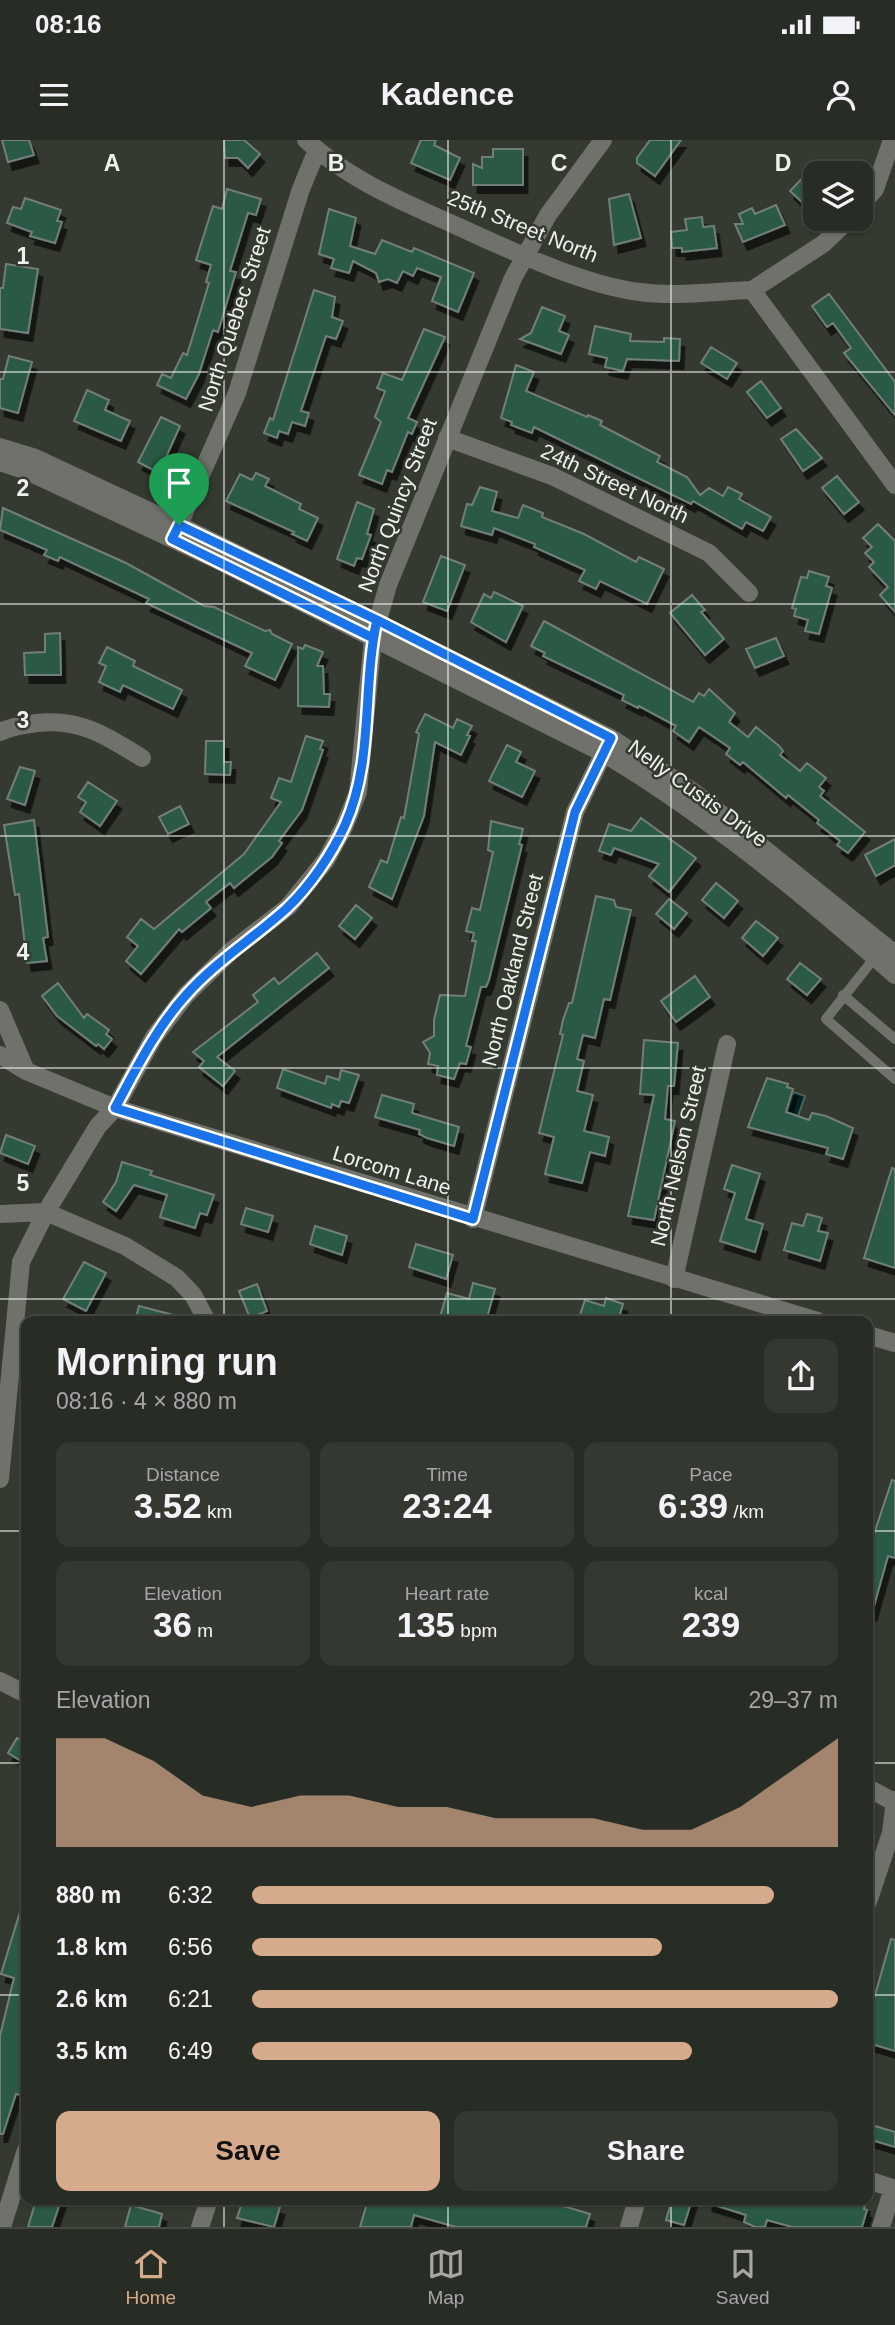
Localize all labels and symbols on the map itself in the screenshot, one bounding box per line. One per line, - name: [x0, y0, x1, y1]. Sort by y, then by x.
- text: A: [104, 150, 120, 176]
- text: B: [328, 150, 344, 176]
- text: C: [551, 150, 567, 176]
- text: D: [775, 150, 791, 176]
- street label: 25th Street North: [445, 185, 601, 267]
- street label: North Quebec Street: [193, 224, 275, 414]
- text: 1: [17, 243, 30, 269]
- street label: North Quincy Street: [353, 415, 441, 595]
- street label: 24th Street North: [538, 439, 692, 527]
- pin: [149, 453, 209, 525]
- text: 2: [17, 475, 29, 501]
- text: 3: [17, 707, 29, 733]
- street label: Nelly Custis Drive: [624, 735, 772, 851]
- street label: North Oakland Street: [477, 871, 547, 1068]
- text: 4: [17, 939, 30, 965]
- street label: North Nelson Street: [646, 1063, 710, 1248]
- street label: Lorcom Lane: [330, 1141, 454, 1199]
- text: 5: [17, 1170, 30, 1196]

